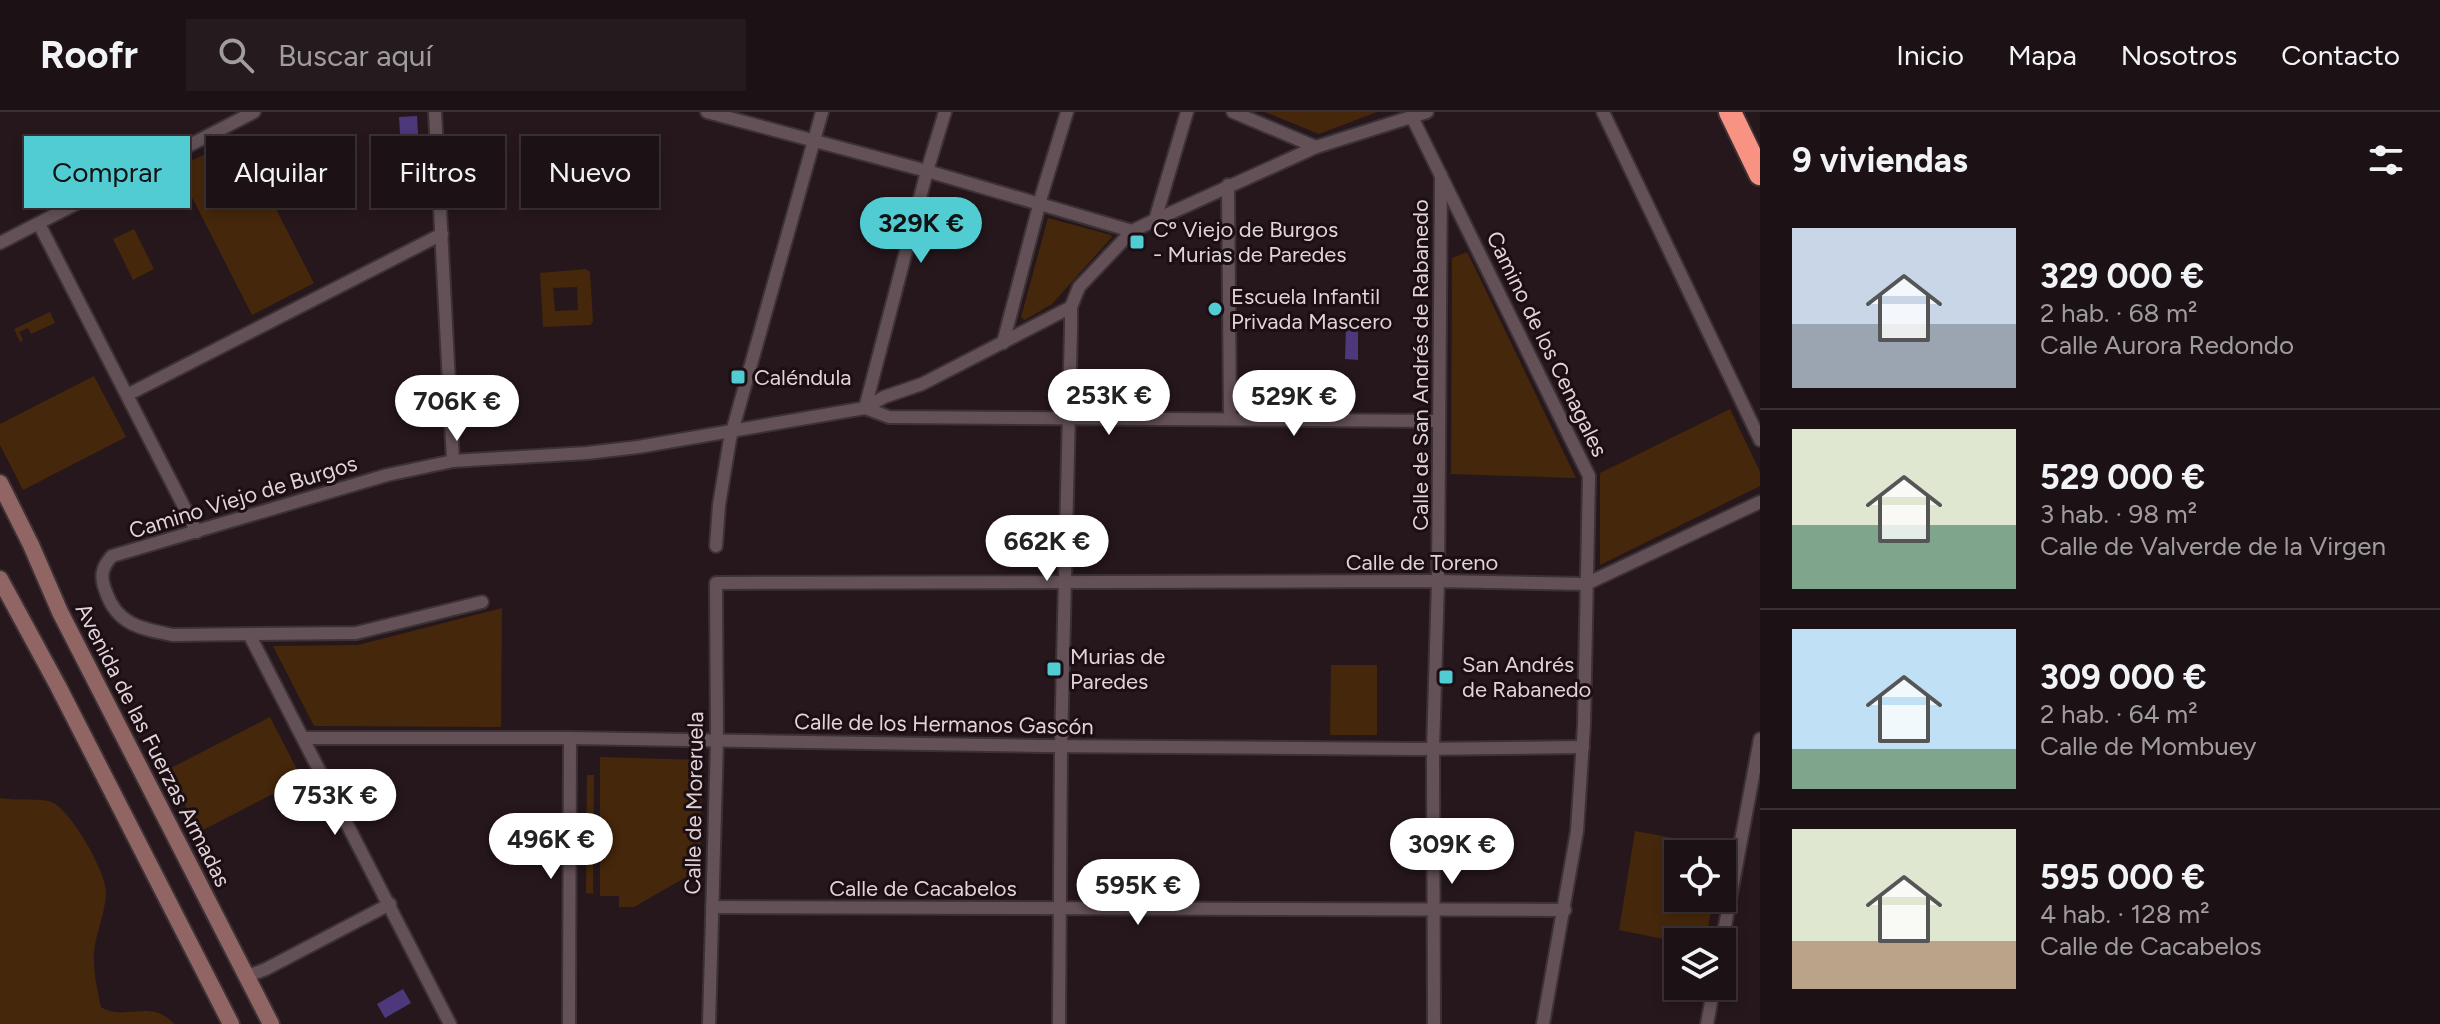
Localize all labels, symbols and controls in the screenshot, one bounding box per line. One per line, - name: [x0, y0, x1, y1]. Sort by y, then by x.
- search box: [186, 19, 746, 91]
- text: Roofr: [40, 32, 138, 78]
- icon: search: [214, 33, 258, 77]
- text: Buscar aquí: [278, 37, 433, 74]
- text: Inicio: [1896, 38, 1964, 72]
- text: Mapa: [2008, 38, 2077, 72]
- text: Nosotros: [2121, 38, 2237, 72]
- text: Contacto: [2281, 38, 2400, 72]
- chip: Comprar: [24, 136, 190, 208]
- chip: Alquilar: [206, 136, 355, 208]
- chip: Filtros: [371, 136, 505, 208]
- chip: Nuevo: [521, 136, 659, 208]
- icon: filters: [2364, 138, 2408, 182]
- text: 9 viviendas: [1792, 140, 1968, 181]
- pin: 329K €: [856, 197, 986, 265]
- street label: Calle de San Andrés de Rabanedo: [1407, 199, 1434, 531]
- text: 329K €: [878, 207, 964, 239]
- place label: Cº Viejo de Burgos - Murias de Paredes: [1153, 216, 1347, 268]
- street label: Camino de los Cenagales: [1481, 227, 1613, 461]
- marker: Cº Viejo de Burgos - Murias de Paredes: [1128, 233, 1146, 251]
- text: 329 000 €: [2040, 256, 2204, 297]
- icon: home: [1856, 260, 1952, 356]
- place label: Escuela Infantil Privada Mascero: [1231, 283, 1392, 335]
- text: 2 hab. · 68 m²: [2040, 297, 2197, 329]
- marker: Escuela Infantil Privada Mascero: [1206, 300, 1224, 318]
- text: Calle Aurora Redondo: [2040, 329, 2294, 361]
- place label: Caléndula: [754, 364, 851, 391]
- marker: Caléndula: [729, 368, 747, 386]
- pin: 253K €: [1044, 369, 1174, 437]
- pin: 529K €: [1229, 370, 1359, 438]
- pin: 706K €: [392, 375, 522, 443]
- text: 253K €: [1066, 379, 1152, 411]
- text: 529K €: [1251, 380, 1337, 412]
- text: 706K €: [413, 385, 501, 417]
- street label: Camino Viejo de Burgos: [126, 449, 360, 545]
- text: 529 000 €: [2040, 457, 2205, 498]
- icon: home: [1856, 461, 1952, 557]
- text: 3 hab. · 98 m²: [2040, 498, 2197, 530]
- pin: 662K €: [982, 515, 1112, 583]
- text: 662K €: [1004, 525, 1090, 557]
- text: Calle de Valverde de la Virgen: [2040, 530, 2386, 562]
- street label: Calle de Toreno: [1346, 549, 1498, 576]
- street label: Avenida de las Fuerzas Armadas: [70, 599, 236, 891]
- place label: Murias de Paredes: [1070, 643, 1165, 695]
- place label: San Andrés de Rabanedo: [1462, 651, 1591, 703]
- text: 309 000 €: [2040, 657, 2207, 698]
- marker: Murias de Paredes: [1045, 660, 1063, 678]
- icon: home: [1856, 661, 1952, 757]
- marker: San Andrés de Rabanedo: [1437, 668, 1455, 686]
- text: 2 hab. · 64 m²: [2040, 698, 2198, 730]
- street label: Calle de los Hermanos Gascón: [794, 708, 1094, 740]
- street label: Calle de Moreruela: [679, 711, 709, 895]
- text: Calle de Mombuey: [2040, 730, 2256, 762]
- pin: 753K €: [270, 769, 400, 837]
- text: 753K €: [292, 779, 378, 811]
- pin: 496K €: [486, 813, 616, 881]
- pin: 309K €: [1387, 818, 1517, 886]
- text: 496K €: [507, 823, 595, 855]
- text: 309K €: [1408, 828, 1496, 860]
- map controls: [1664, 840, 1736, 1000]
- button: locate: [1664, 840, 1736, 912]
- text: 595 000 €: [2040, 857, 2205, 898]
- pin: 595K €: [1073, 859, 1203, 927]
- icon: home: [1856, 861, 1952, 957]
- text: 595K €: [1095, 869, 1181, 901]
- street label: Calle de Cacabelos: [829, 875, 1017, 902]
- text: 4 hab. · 128 m²: [2040, 898, 2210, 930]
- button: layers: [1664, 928, 1736, 1000]
- text: Calle de Cacabelos: [2040, 930, 2262, 962]

